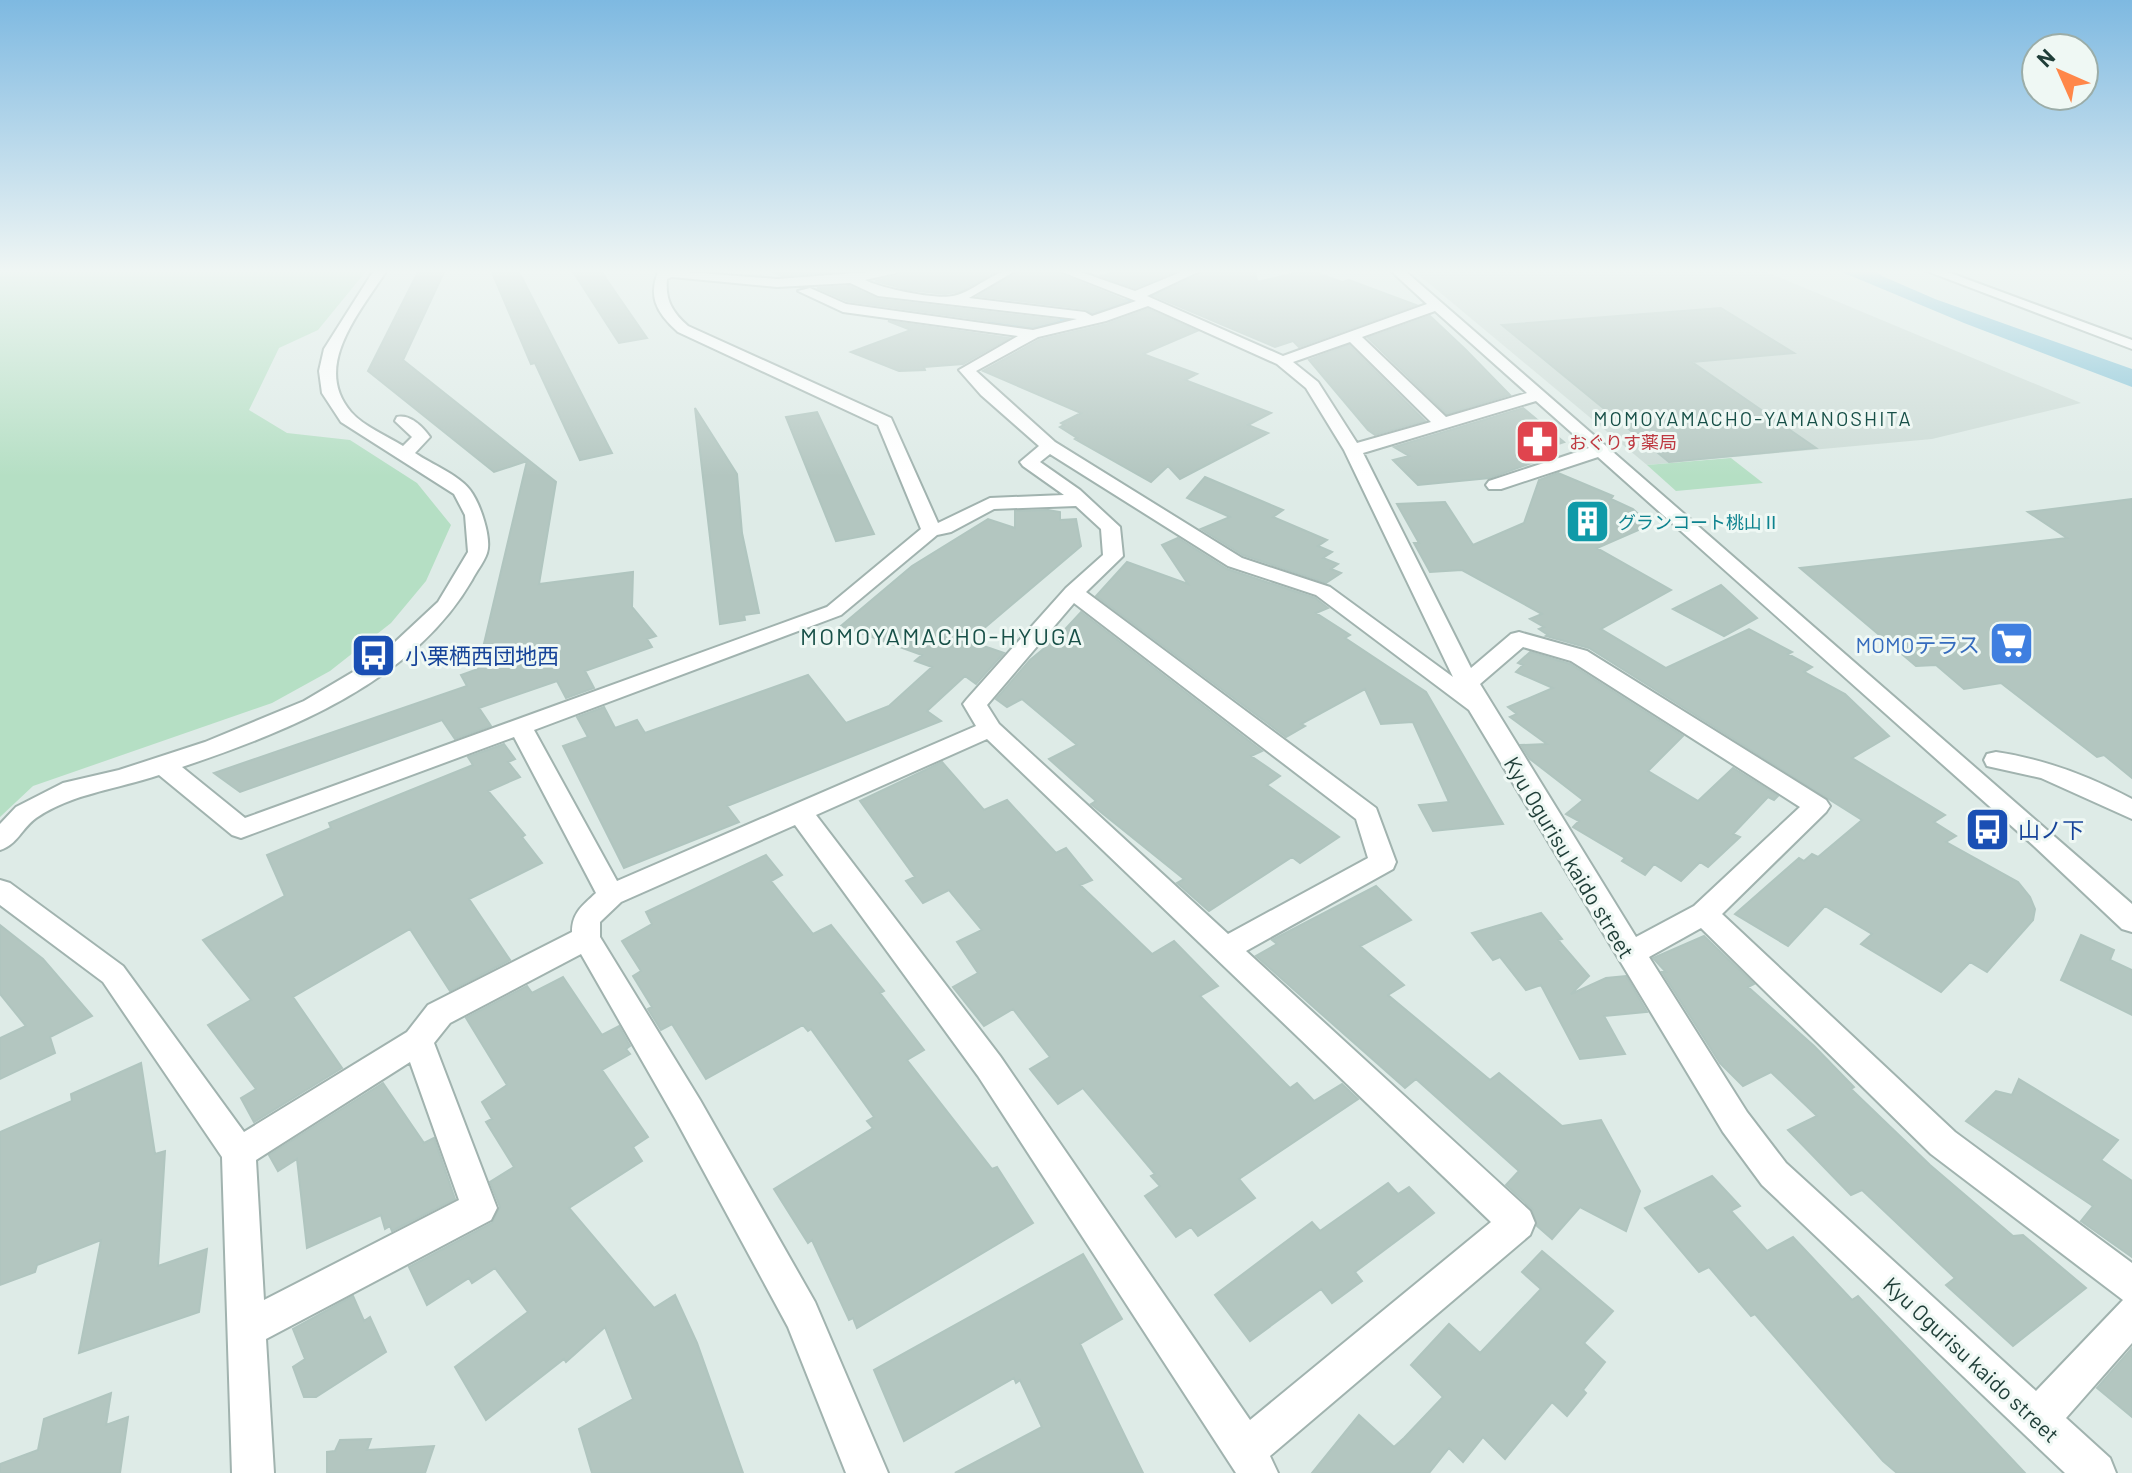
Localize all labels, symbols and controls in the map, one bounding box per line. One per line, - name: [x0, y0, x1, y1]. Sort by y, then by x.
- north arrow: [2020, 32, 2100, 112]
- text: N: [2031, 43, 2060, 72]
- district label: MOMOYAMACHO-YAMANOSHITA: [1593, 406, 1913, 430]
- pharmacy icon: おぐりす薬局: [1514, 418, 1562, 466]
- place label: おぐりす薬局: [1569, 431, 1677, 453]
- building icon: グランコート桃山Ⅱ: [1563, 498, 1611, 546]
- place label: グランコート桃山Ⅱ: [1618, 511, 1780, 533]
- supermarket icon: MOMOテラス: [1987, 620, 2035, 668]
- district label: MOMOYAMACHO-HYUGA: [800, 621, 1084, 650]
- bus stop icon: 小栗栖西団地西: [350, 631, 398, 679]
- place label: MOMOテラス: [1856, 631, 1980, 657]
- place label: 小栗栖西団地西: [405, 642, 559, 668]
- street label: Kyu Ogurisu kaido street: [1499, 751, 1641, 963]
- bus stop icon: 山ノ下: [1963, 805, 2011, 853]
- place label: 山ノ下: [2018, 816, 2084, 842]
- street label: Kyu Ogurisu kaido street: [1879, 1271, 2065, 1447]

